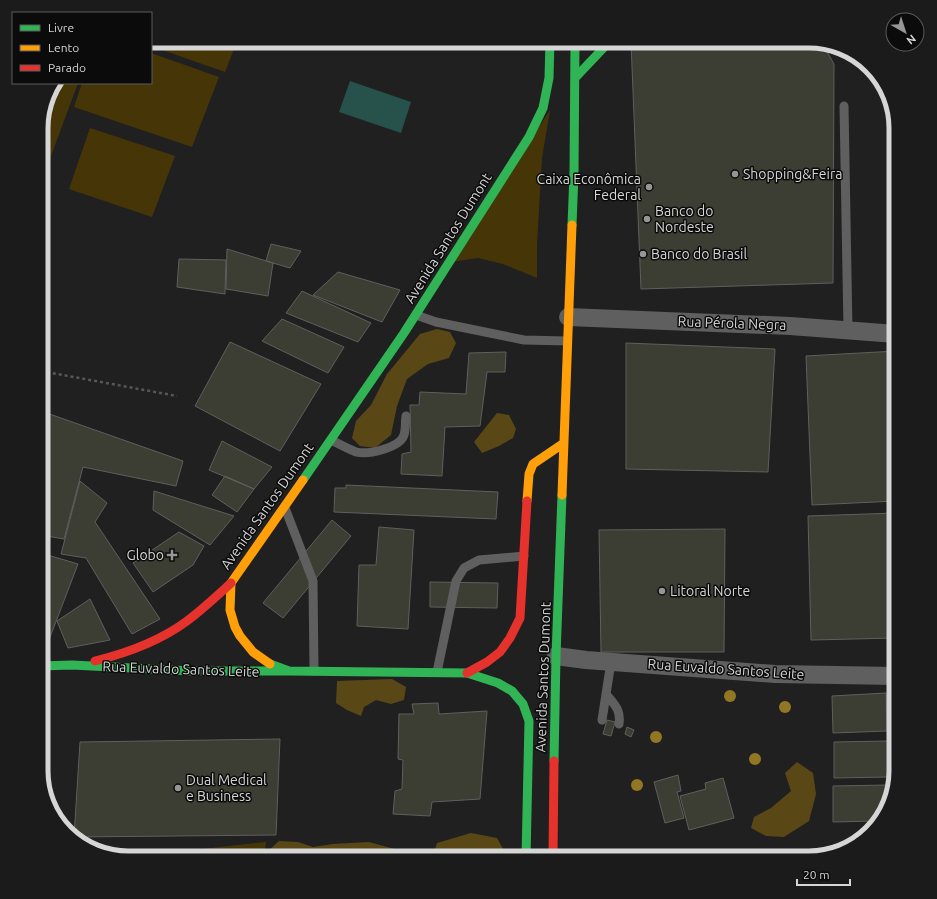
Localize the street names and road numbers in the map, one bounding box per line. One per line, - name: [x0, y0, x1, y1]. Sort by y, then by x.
- street label: Avenida Santos Dumont: [401, 169, 495, 306]
- street label: Rua Pérola Negra: [677, 313, 787, 333]
- street label: Avenida Santos Dumont: [217, 439, 317, 572]
- street label: Avenida Santos Dumont: [532, 601, 554, 753]
- street label: Rua Euvaldo Santos Leite: [647, 656, 805, 682]
- street label: Rua Euvaldo Santos Leite: [102, 658, 260, 680]

